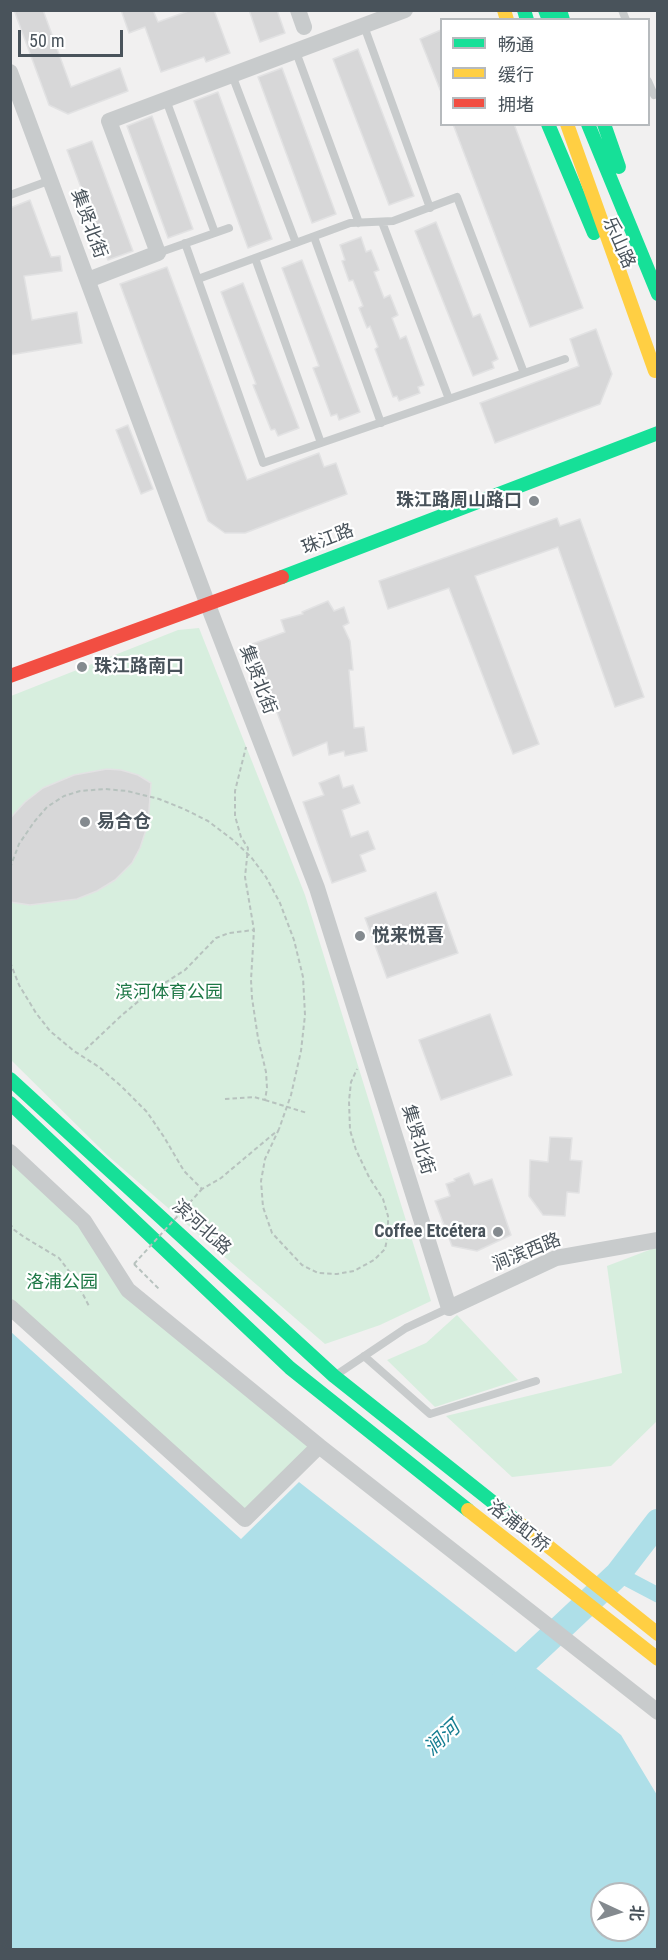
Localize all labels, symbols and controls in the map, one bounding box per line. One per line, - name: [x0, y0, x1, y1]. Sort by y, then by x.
- scale bar: [21, 18, 126, 56]
- legend: [440, 18, 650, 126]
- text: 50 m: [29, 30, 64, 51]
- text: 畅通: [498, 34, 534, 55]
- text: 缓行: [498, 64, 534, 85]
- text: 拥堵: [498, 94, 534, 115]
- street label: 集贤北街: [66, 186, 110, 262]
- street label: 乐山路: [597, 214, 639, 272]
- place label: 珠江路周山路口: [396, 490, 522, 512]
- marker: 珠江路周山路口: [527, 494, 541, 508]
- street label: 珠江路: [299, 520, 357, 560]
- street label: 集贤北街: [234, 643, 280, 717]
- place label: 珠江路南口: [94, 656, 184, 678]
- marker: 珠江路南口: [75, 660, 89, 674]
- place label: 易合仓: [97, 811, 151, 833]
- marker: 易合仓: [78, 815, 92, 829]
- place label: 悦来悦喜: [372, 925, 444, 947]
- marker: 悦来悦喜: [353, 929, 367, 943]
- park label: 滨河体育公园: [115, 982, 223, 1004]
- street label: 集贤北街: [396, 1102, 438, 1178]
- street label: 滨河北路: [167, 1196, 235, 1260]
- place label: Coffee Etcétera: [374, 1221, 486, 1243]
- marker: Coffee Etcétera: [491, 1225, 505, 1239]
- street label: 涧滨西路: [490, 1230, 564, 1276]
- park label: 洛浦公园: [26, 1272, 98, 1294]
- street label: 洛浦虹桥: [483, 1496, 553, 1558]
- water label: 涧河: [420, 1717, 466, 1761]
- north arrow: [590, 1882, 650, 1942]
- text: 北: [626, 1904, 646, 1922]

